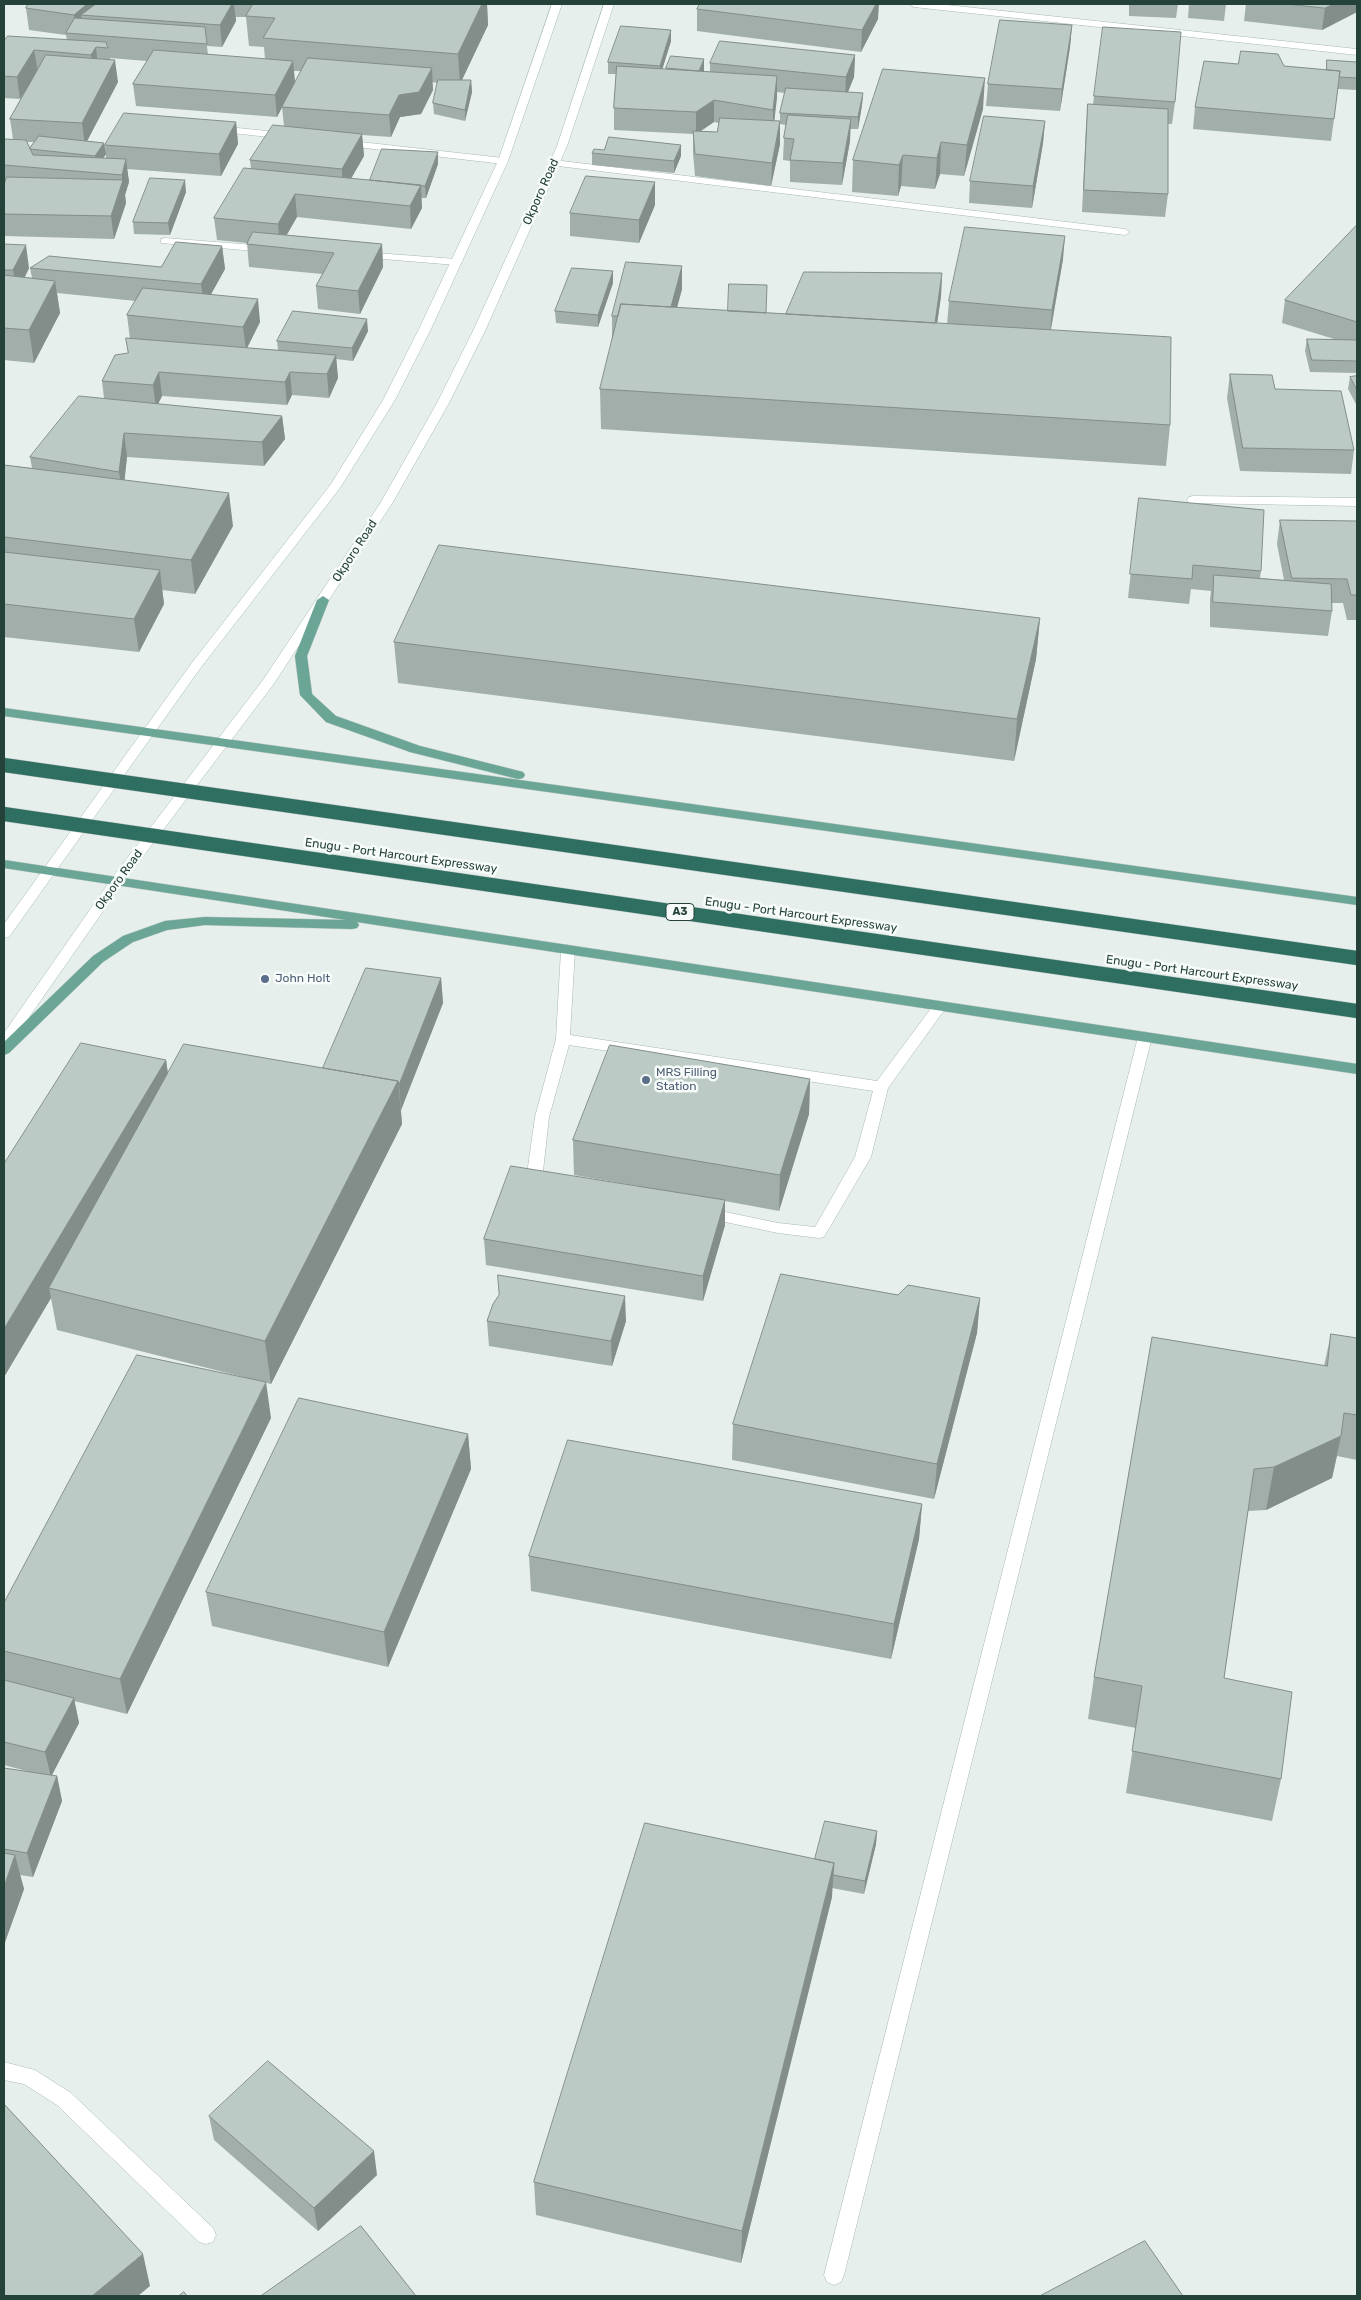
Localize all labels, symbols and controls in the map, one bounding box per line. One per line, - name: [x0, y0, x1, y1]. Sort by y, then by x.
- street label: Okporo Road: [520, 157, 562, 227]
- street label: Okporo Road: [330, 517, 380, 585]
- street label: Enugu - Port Harcourt Expressway: [304, 835, 498, 877]
- street label: Okporo Road: [92, 847, 146, 913]
- street label: Enugu - Port Harcourt Expressway: [704, 894, 898, 936]
- road number: A3: [666, 904, 694, 920]
- street label: Enugu - Port Harcourt Expressway: [1105, 952, 1299, 994]
- place label: John Holt: [275, 972, 330, 986]
- marker: John Holt: [259, 973, 271, 985]
- place label: MRS Filling Station: [656, 1066, 717, 1094]
- marker: MRS Filling Station: [640, 1074, 652, 1086]

